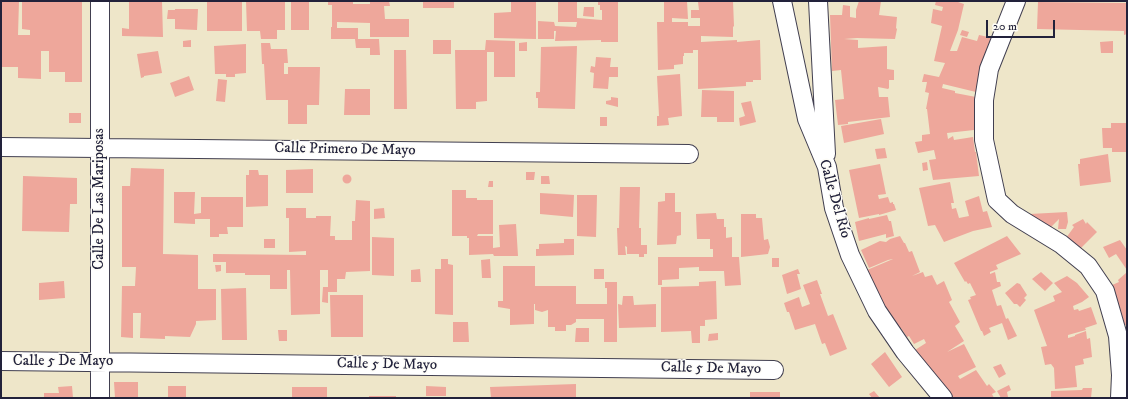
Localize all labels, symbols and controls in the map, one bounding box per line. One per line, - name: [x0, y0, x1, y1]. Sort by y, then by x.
- scale bar: [988, 12, 1057, 38]
- text: 20 m: [993, 19, 1017, 34]
- street label: Calle De Las Mariposas: [91, 128, 109, 270]
- street label: Calle Primero De Mayo: [274, 140, 416, 160]
- street label: Calle Del Río: [814, 158, 854, 240]
- street label: Calle 5 De Mayo: [13, 353, 113, 371]
- street label: Calle 5 De Mayo: [337, 355, 437, 375]
- street label: Calle 5 De Mayo: [661, 359, 761, 379]

